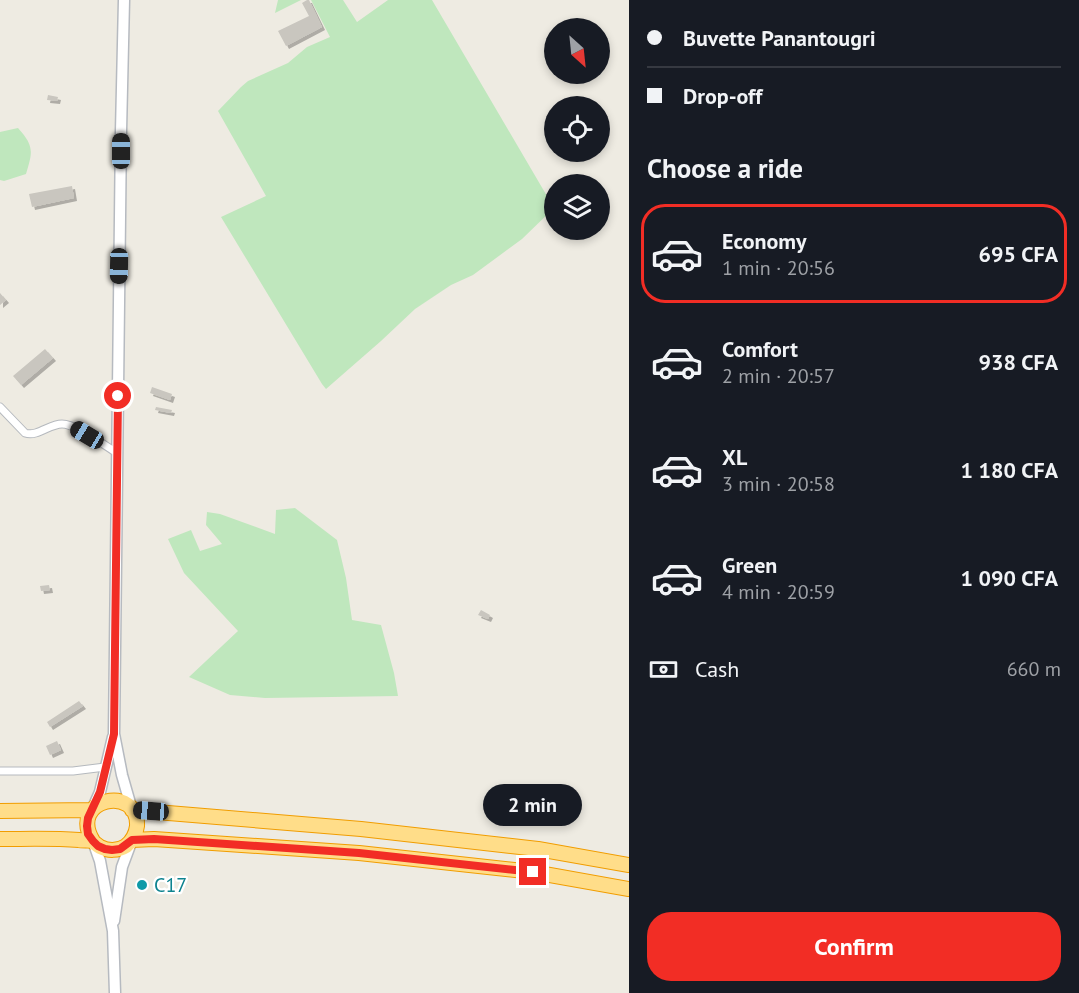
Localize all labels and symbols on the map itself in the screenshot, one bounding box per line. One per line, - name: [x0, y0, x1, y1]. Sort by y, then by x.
- north arrow: [544, 18, 610, 84]
- car: [112, 133, 130, 169]
- car: [110, 248, 128, 284]
- route start: [104, 382, 131, 409]
- car: [67, 418, 107, 452]
- callout: 2 min: [484, 785, 582, 827]
- car: [132, 801, 170, 821]
- route end: [519, 858, 546, 885]
- place label: C17: [154, 872, 187, 898]
- marker: C17: [135, 878, 149, 892]

